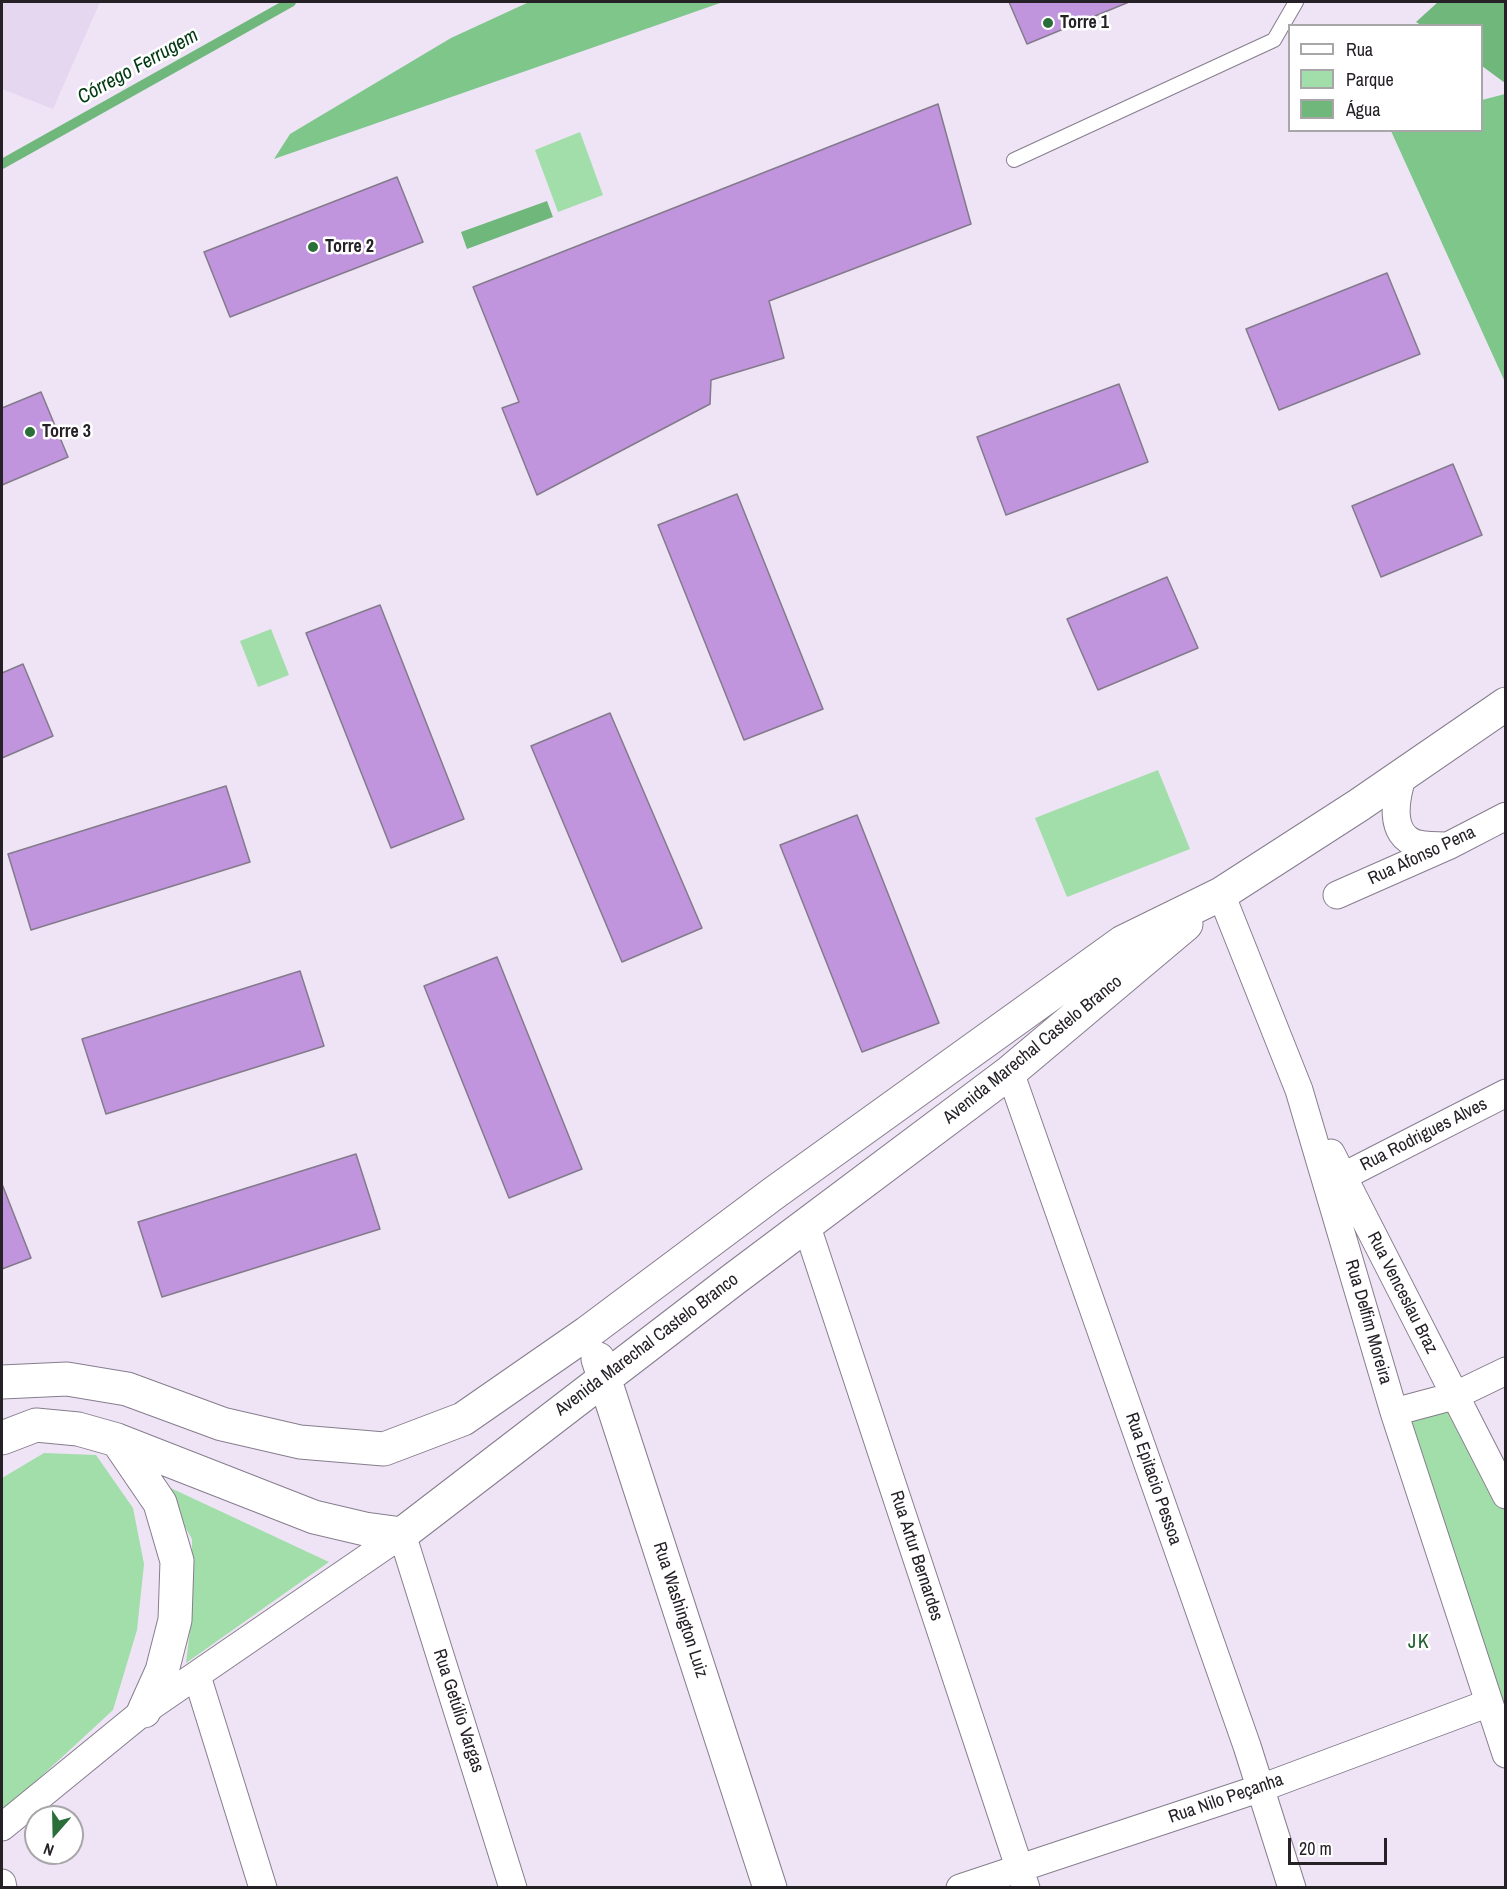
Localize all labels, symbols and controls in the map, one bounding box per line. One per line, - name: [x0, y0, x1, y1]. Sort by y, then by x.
- place label: Torre 1: [1060, 12, 1109, 34]
- marker: Torre 1: [1041, 16, 1055, 30]
- water label: Córrego Ferrugem: [73, 24, 203, 110]
- legend: [1288, 24, 1483, 132]
- text: Rua: [1346, 37, 1373, 62]
- text: Parque: [1346, 67, 1394, 92]
- text: Água: [1346, 97, 1380, 122]
- place label: Torre 2: [325, 236, 374, 258]
- marker: Torre 2: [306, 240, 320, 254]
- place label: Torre 3: [42, 421, 91, 443]
- marker: Torre 3: [23, 425, 37, 439]
- street label: Rua Afonso Pena: [1365, 822, 1479, 890]
- street label: Avenida Marechal Castelo Branco: [939, 971, 1127, 1129]
- street label: Rua Rodrigues Alves: [1357, 1094, 1491, 1176]
- street label: Rua Venceslau Braz: [1362, 1229, 1442, 1357]
- street label: Rua Delfim Moreira: [1340, 1257, 1396, 1387]
- street label: Avenida Marechal Castelo Branco: [551, 1269, 743, 1421]
- street label: Rua Epitacio Pessoa: [1120, 1410, 1186, 1548]
- street label: Rua Artur Bernardes: [885, 1488, 947, 1624]
- street label: Rua Washington Luiz: [648, 1539, 712, 1681]
- district label: JK: [1408, 1631, 1430, 1655]
- street label: Rua Getúlio Vargas: [428, 1647, 488, 1775]
- street label: Rua Nilo Peçanha: [1166, 1769, 1286, 1829]
- north arrow: [24, 1805, 84, 1865]
- scale bar: [1291, 1826, 1390, 1864]
- text: 20 m: [1299, 1836, 1332, 1861]
- text: N: [40, 1838, 57, 1862]

